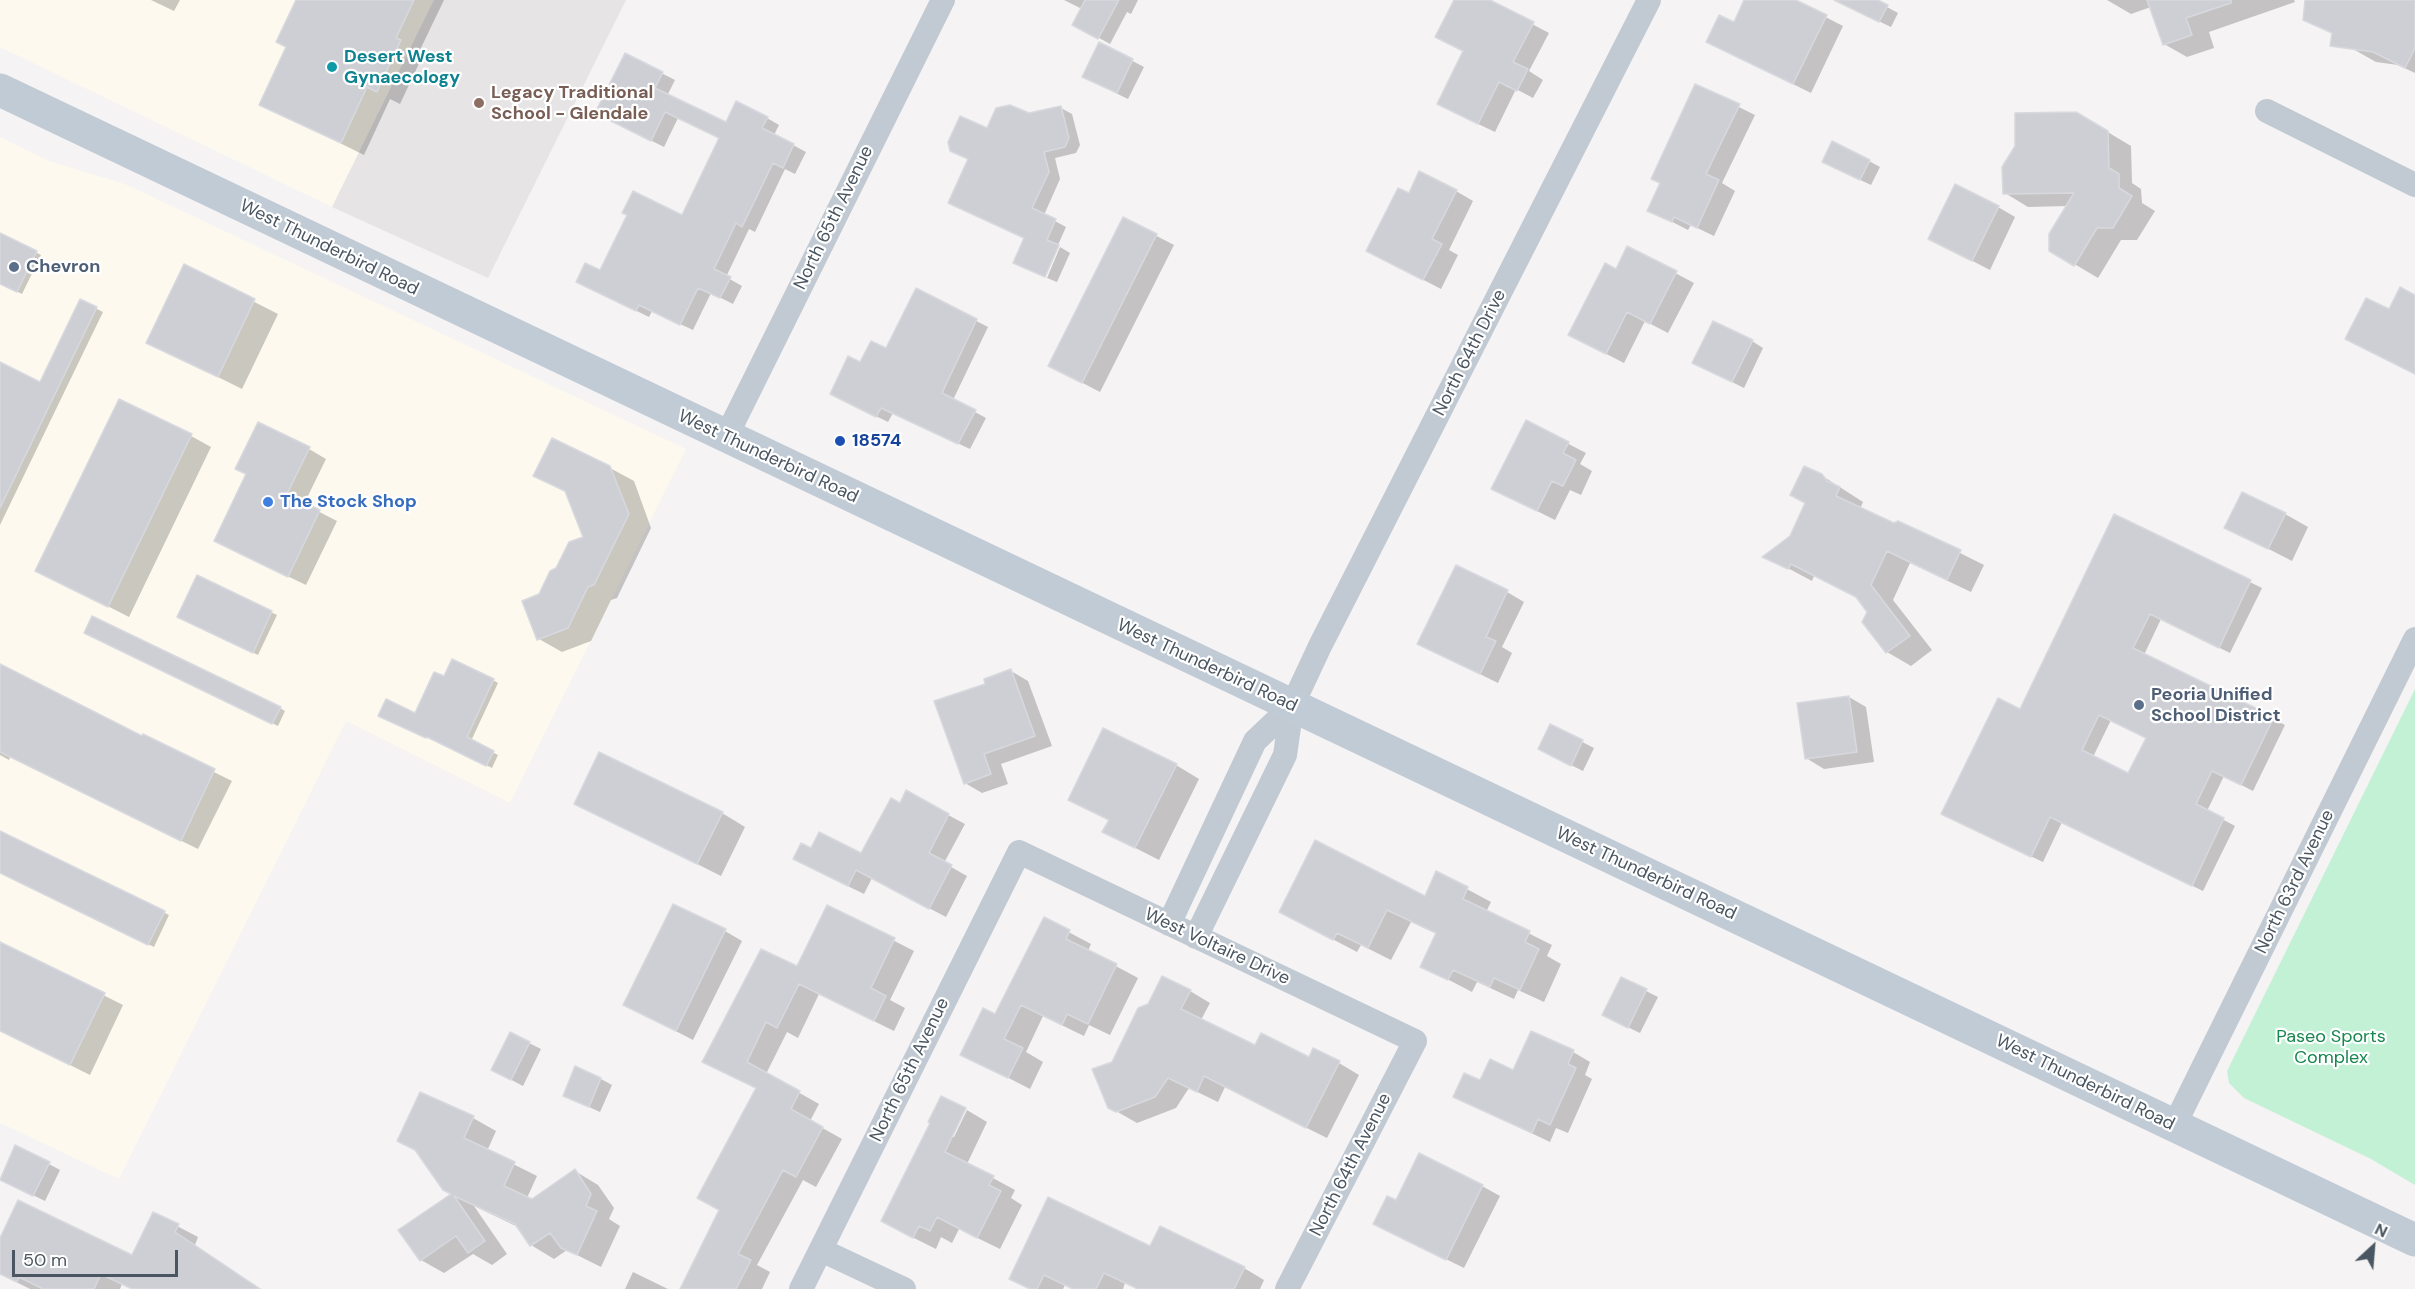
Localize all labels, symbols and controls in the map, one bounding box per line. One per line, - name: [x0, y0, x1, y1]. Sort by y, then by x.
- place label: Desert West Gynaecology: [344, 46, 460, 88]
- marker: Desert West Gynaecology: [325, 60, 339, 74]
- place label: Legacy Traditional School - Glendale: [491, 82, 653, 124]
- marker: Legacy Traditional School - Glendale: [472, 96, 486, 110]
- street label: North 65th Avenue: [790, 143, 878, 293]
- street label: West Thunderbird Road: [236, 195, 422, 301]
- place label: Chevron: [26, 256, 100, 278]
- marker: Chevron: [7, 260, 21, 274]
- street label: North 64th Drive: [1429, 286, 1511, 420]
- street label: West Thunderbird Road: [674, 406, 862, 508]
- place label: 18574: [852, 430, 901, 452]
- marker: 18574: [833, 434, 847, 448]
- place label: The Stock Shop: [280, 491, 417, 513]
- marker: The Stock Shop: [261, 495, 275, 509]
- street label: West Thunderbird Road: [1113, 615, 1301, 717]
- place label: Peoria Unified School District: [2151, 684, 2281, 726]
- marker: Peoria Unified School District: [2132, 698, 2146, 712]
- street label: North 63rd Avenue: [2251, 807, 2339, 957]
- street label: West Thunderbird Road: [1552, 823, 1740, 925]
- street label: West Voltaire Drive: [1141, 904, 1293, 990]
- street label: North 65th Avenue: [866, 995, 954, 1145]
- park label: Paseo Sports Complex: [2276, 1026, 2386, 1068]
- street label: West Thunderbird Road: [1992, 1030, 2178, 1136]
- street label: North 64th Avenue: [1306, 1090, 1396, 1240]
- north arrow: [2343, 1217, 2403, 1277]
- text: N: [2371, 1218, 2391, 1242]
- scale bar: [15, 1238, 182, 1276]
- text: 50 m: [23, 1248, 67, 1272]

